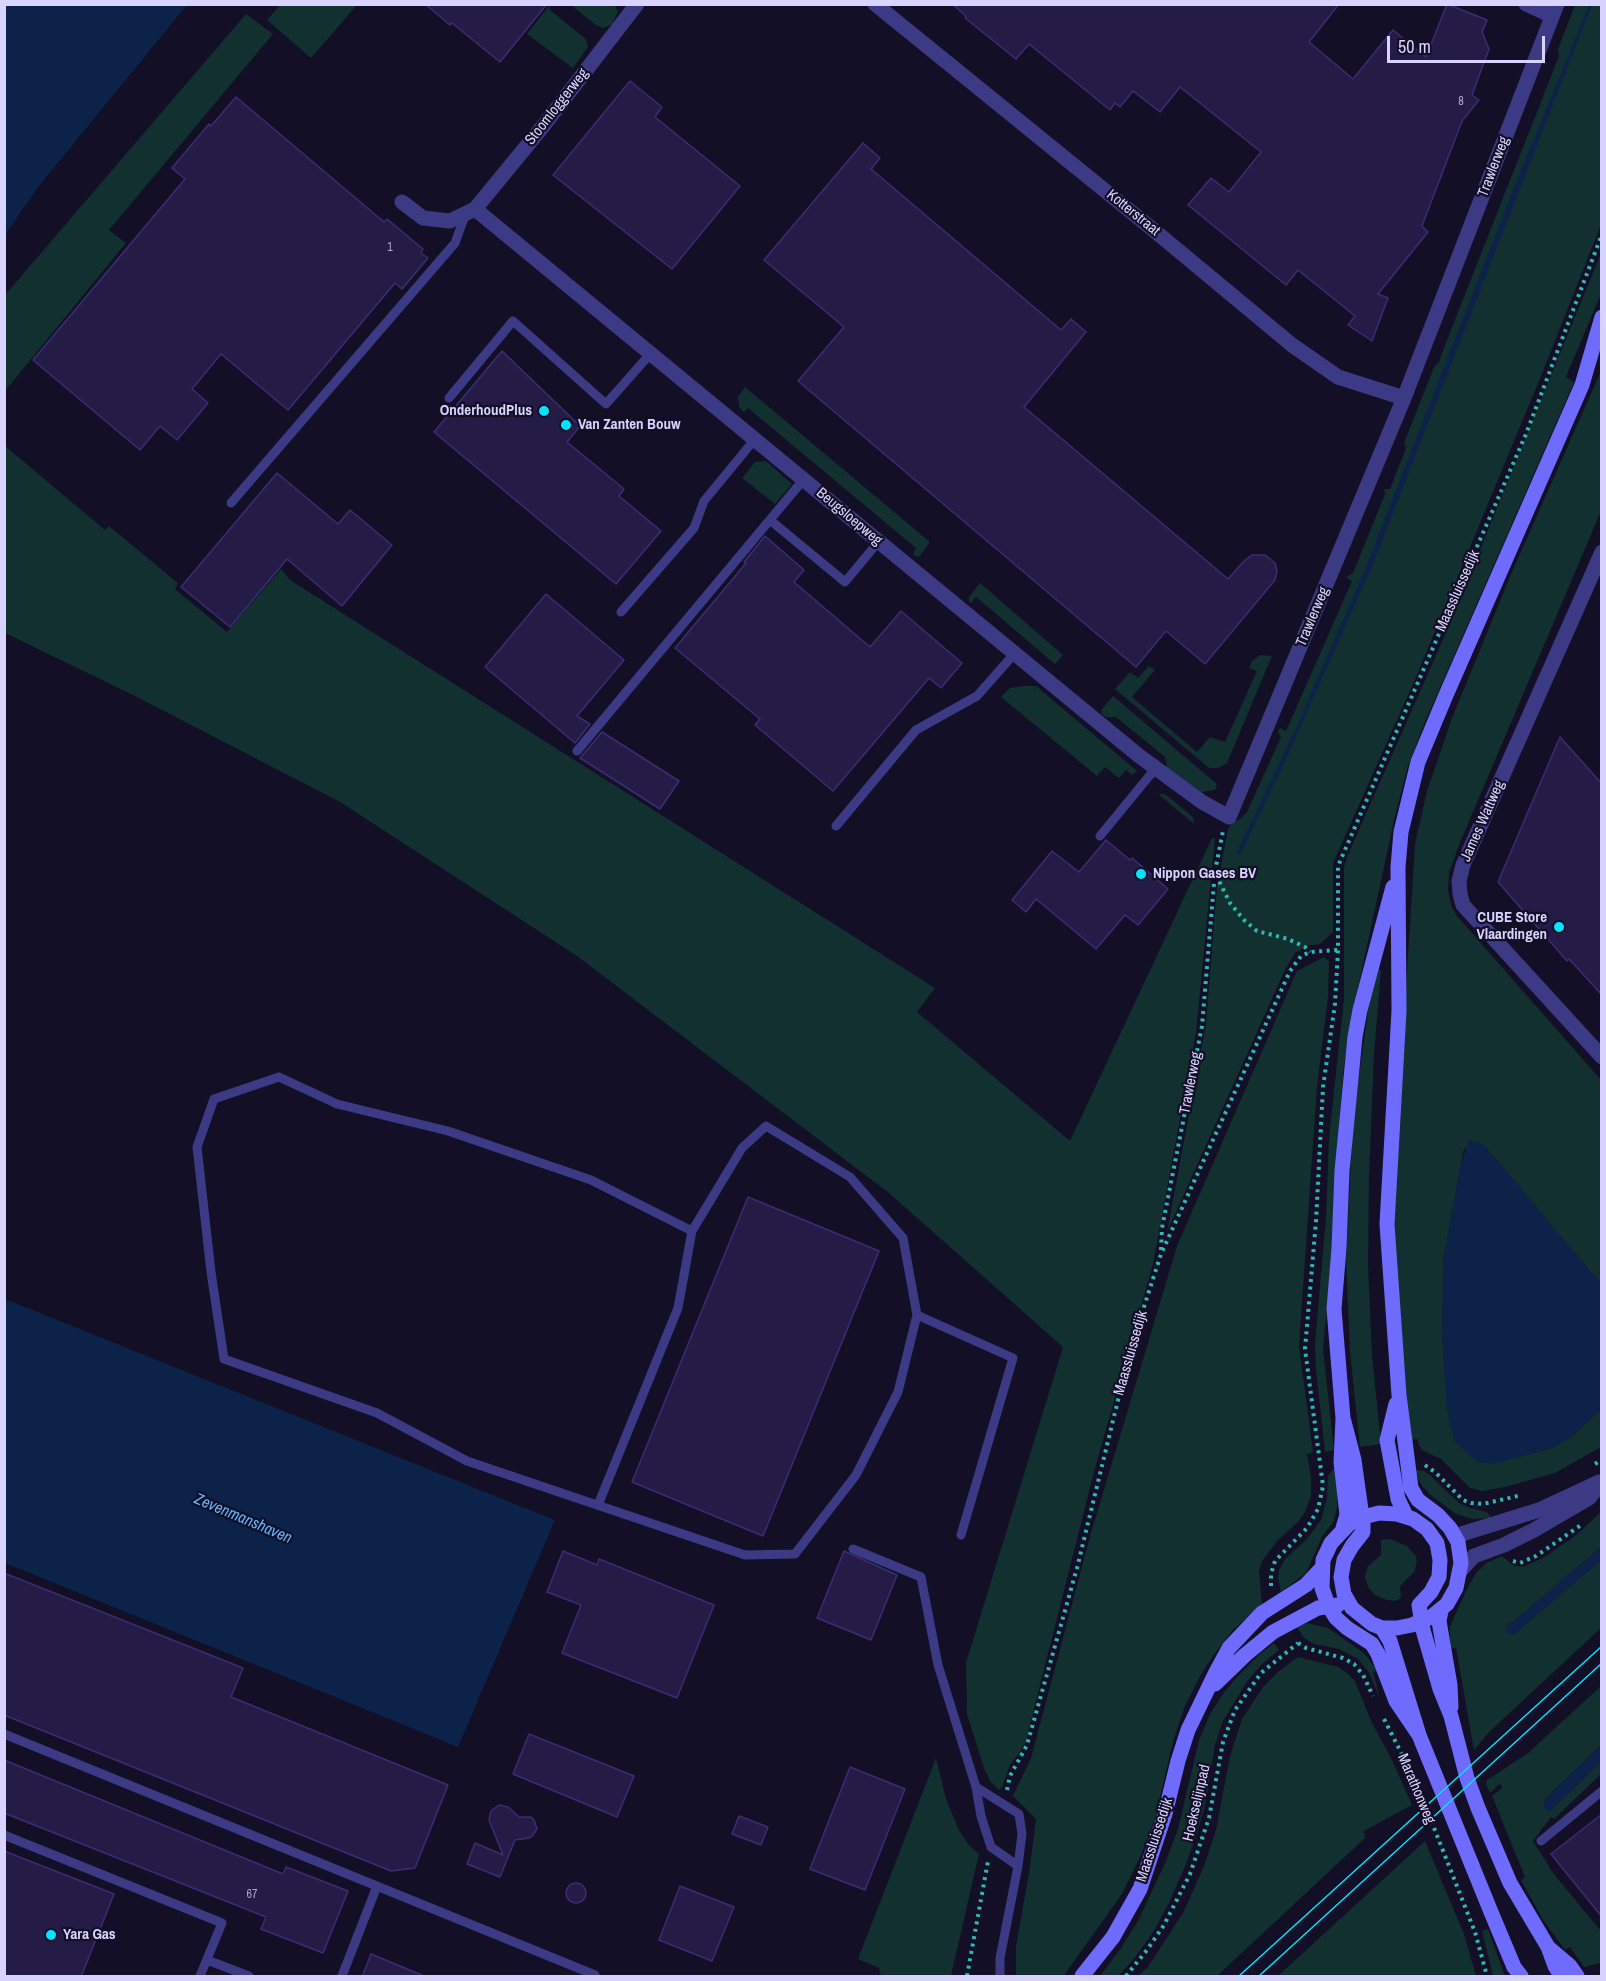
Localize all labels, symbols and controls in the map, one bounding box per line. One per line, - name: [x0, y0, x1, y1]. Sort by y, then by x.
- scale bar: [1390, 24, 1548, 62]
- text: 50 m: [1398, 34, 1431, 59]
- street label: Stoomloggerweg: [521, 65, 593, 149]
- house number: 8: [1458, 95, 1464, 109]
- street label: Trawlerweg: [1474, 134, 1514, 200]
- street label: Kotterstraat: [1103, 186, 1163, 240]
- house number: 1: [387, 241, 393, 255]
- place label: OnderhoudPlus: [440, 402, 532, 420]
- marker: OnderhoudPlus: [537, 404, 551, 418]
- place label: Van Zanten Bouw: [578, 416, 681, 434]
- marker: Van Zanten Bouw: [559, 418, 573, 432]
- street label: Beugsloepweg: [812, 484, 886, 550]
- street label: Maassluissedijk: [1432, 547, 1484, 635]
- street label: Trawlerweg: [1292, 584, 1334, 650]
- street label: James Wattweg: [1457, 778, 1509, 864]
- place label: Nippon Gases BV: [1153, 865, 1256, 883]
- marker: Nippon Gases BV: [1134, 867, 1148, 881]
- place label: CUBE Store Vlaardingen: [1477, 909, 1547, 944]
- marker: CUBE Store Vlaardingen: [1552, 920, 1566, 934]
- street label: Trawlerweg: [1176, 1050, 1206, 1116]
- street label: Maassluissedijk: [1110, 1308, 1152, 1398]
- water label: Zevenmanshaven: [191, 1490, 295, 1548]
- street label: Marathonweg: [1393, 1751, 1439, 1827]
- street label: Hoekselijnpad: [1179, 1763, 1215, 1843]
- street label: Maassluissedijk: [1133, 1796, 1177, 1884]
- house number: 67: [247, 1888, 257, 1902]
- place label: Yara Gas: [63, 1926, 116, 1944]
- marker: Yara Gas: [44, 1928, 58, 1942]

